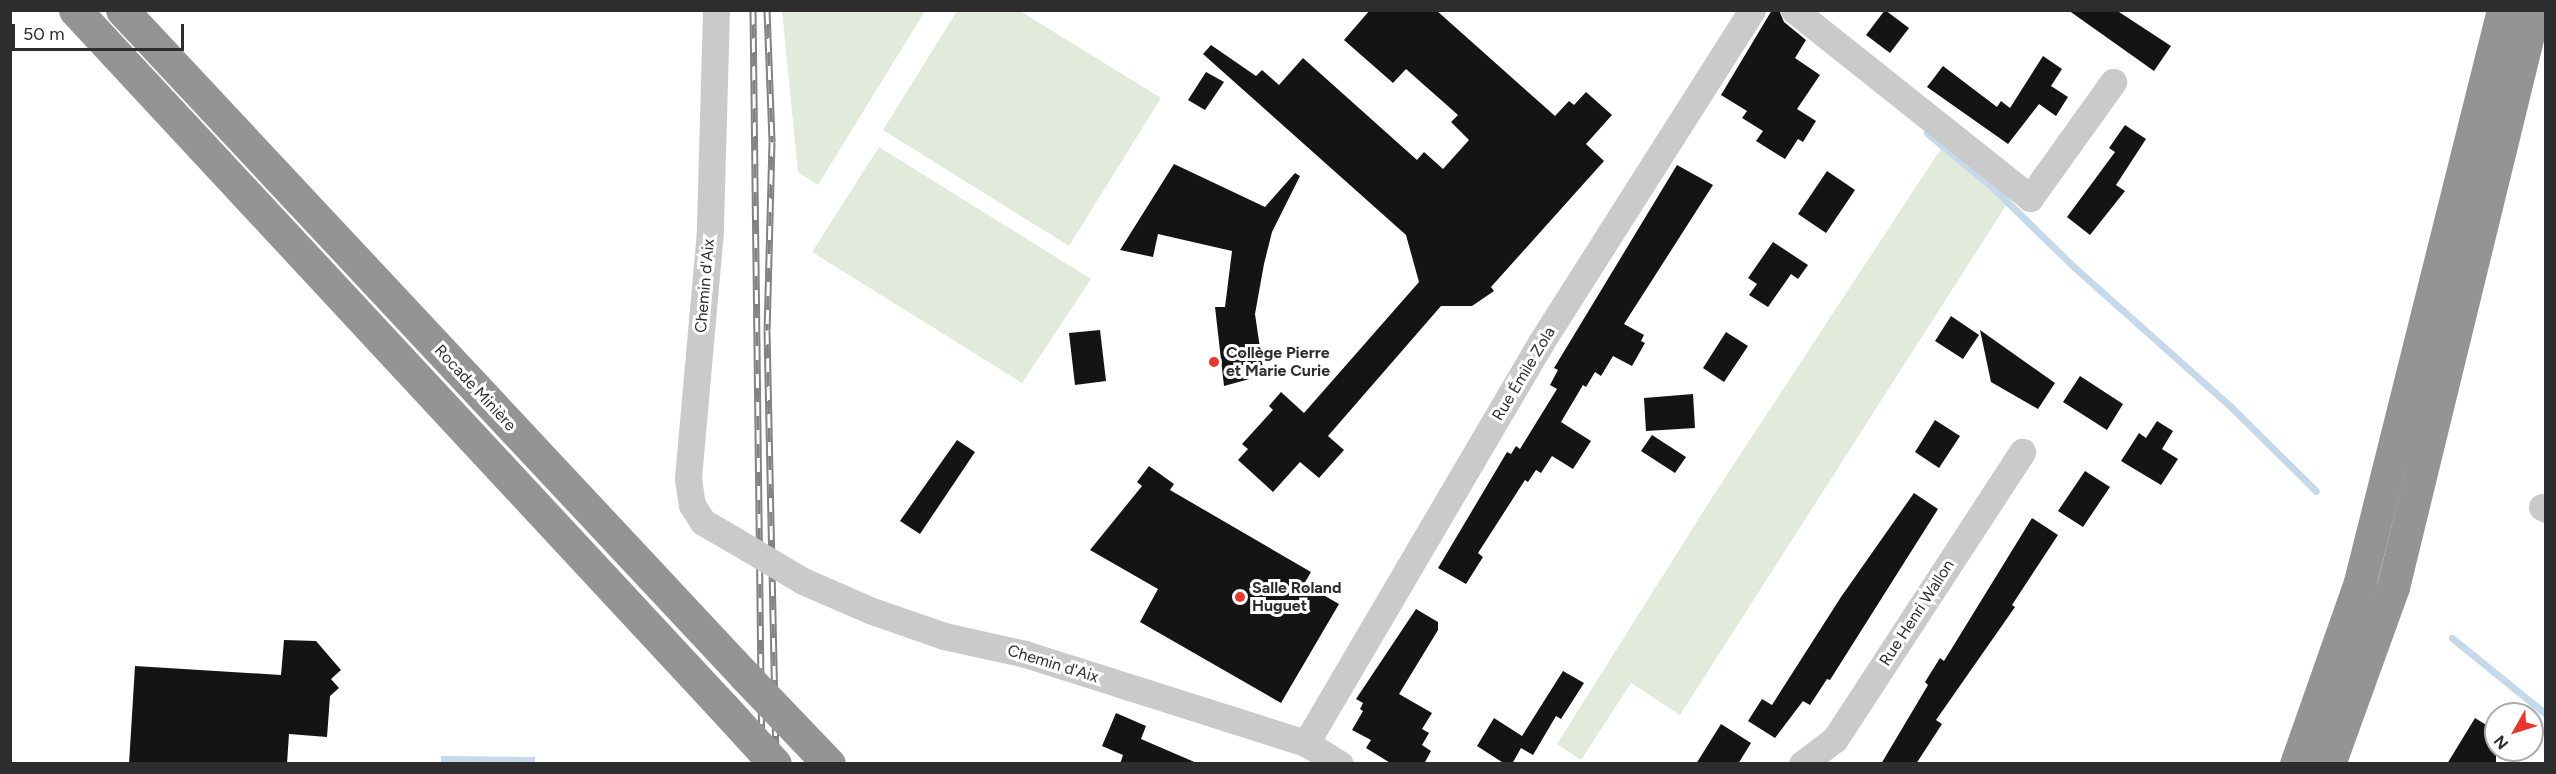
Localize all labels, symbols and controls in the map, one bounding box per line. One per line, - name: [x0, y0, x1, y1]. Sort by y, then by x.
- scale bar: [15, 12, 188, 50]
- text: 50 m: [23, 23, 65, 45]
- street label: Chemin d'Aix: [691, 238, 719, 334]
- street label: Rue Émile Zola: [1489, 324, 1559, 424]
- street label: Rocade Minière: [430, 341, 520, 435]
- place label: Collège Pierre et Marie Curie: [1226, 343, 1330, 381]
- marker: Collège Pierre et Marie Curie: [1207, 355, 1221, 369]
- street label: Rue Henri Wallon: [1876, 556, 1958, 670]
- place label: Salle Roland Huguet: [1252, 578, 1341, 616]
- marker: Salle Roland Huguet: [1233, 590, 1247, 604]
- street label: Chemin d'Aix: [1005, 641, 1101, 687]
- north arrow: [2484, 702, 2544, 762]
- text: N: [2490, 732, 2512, 753]

